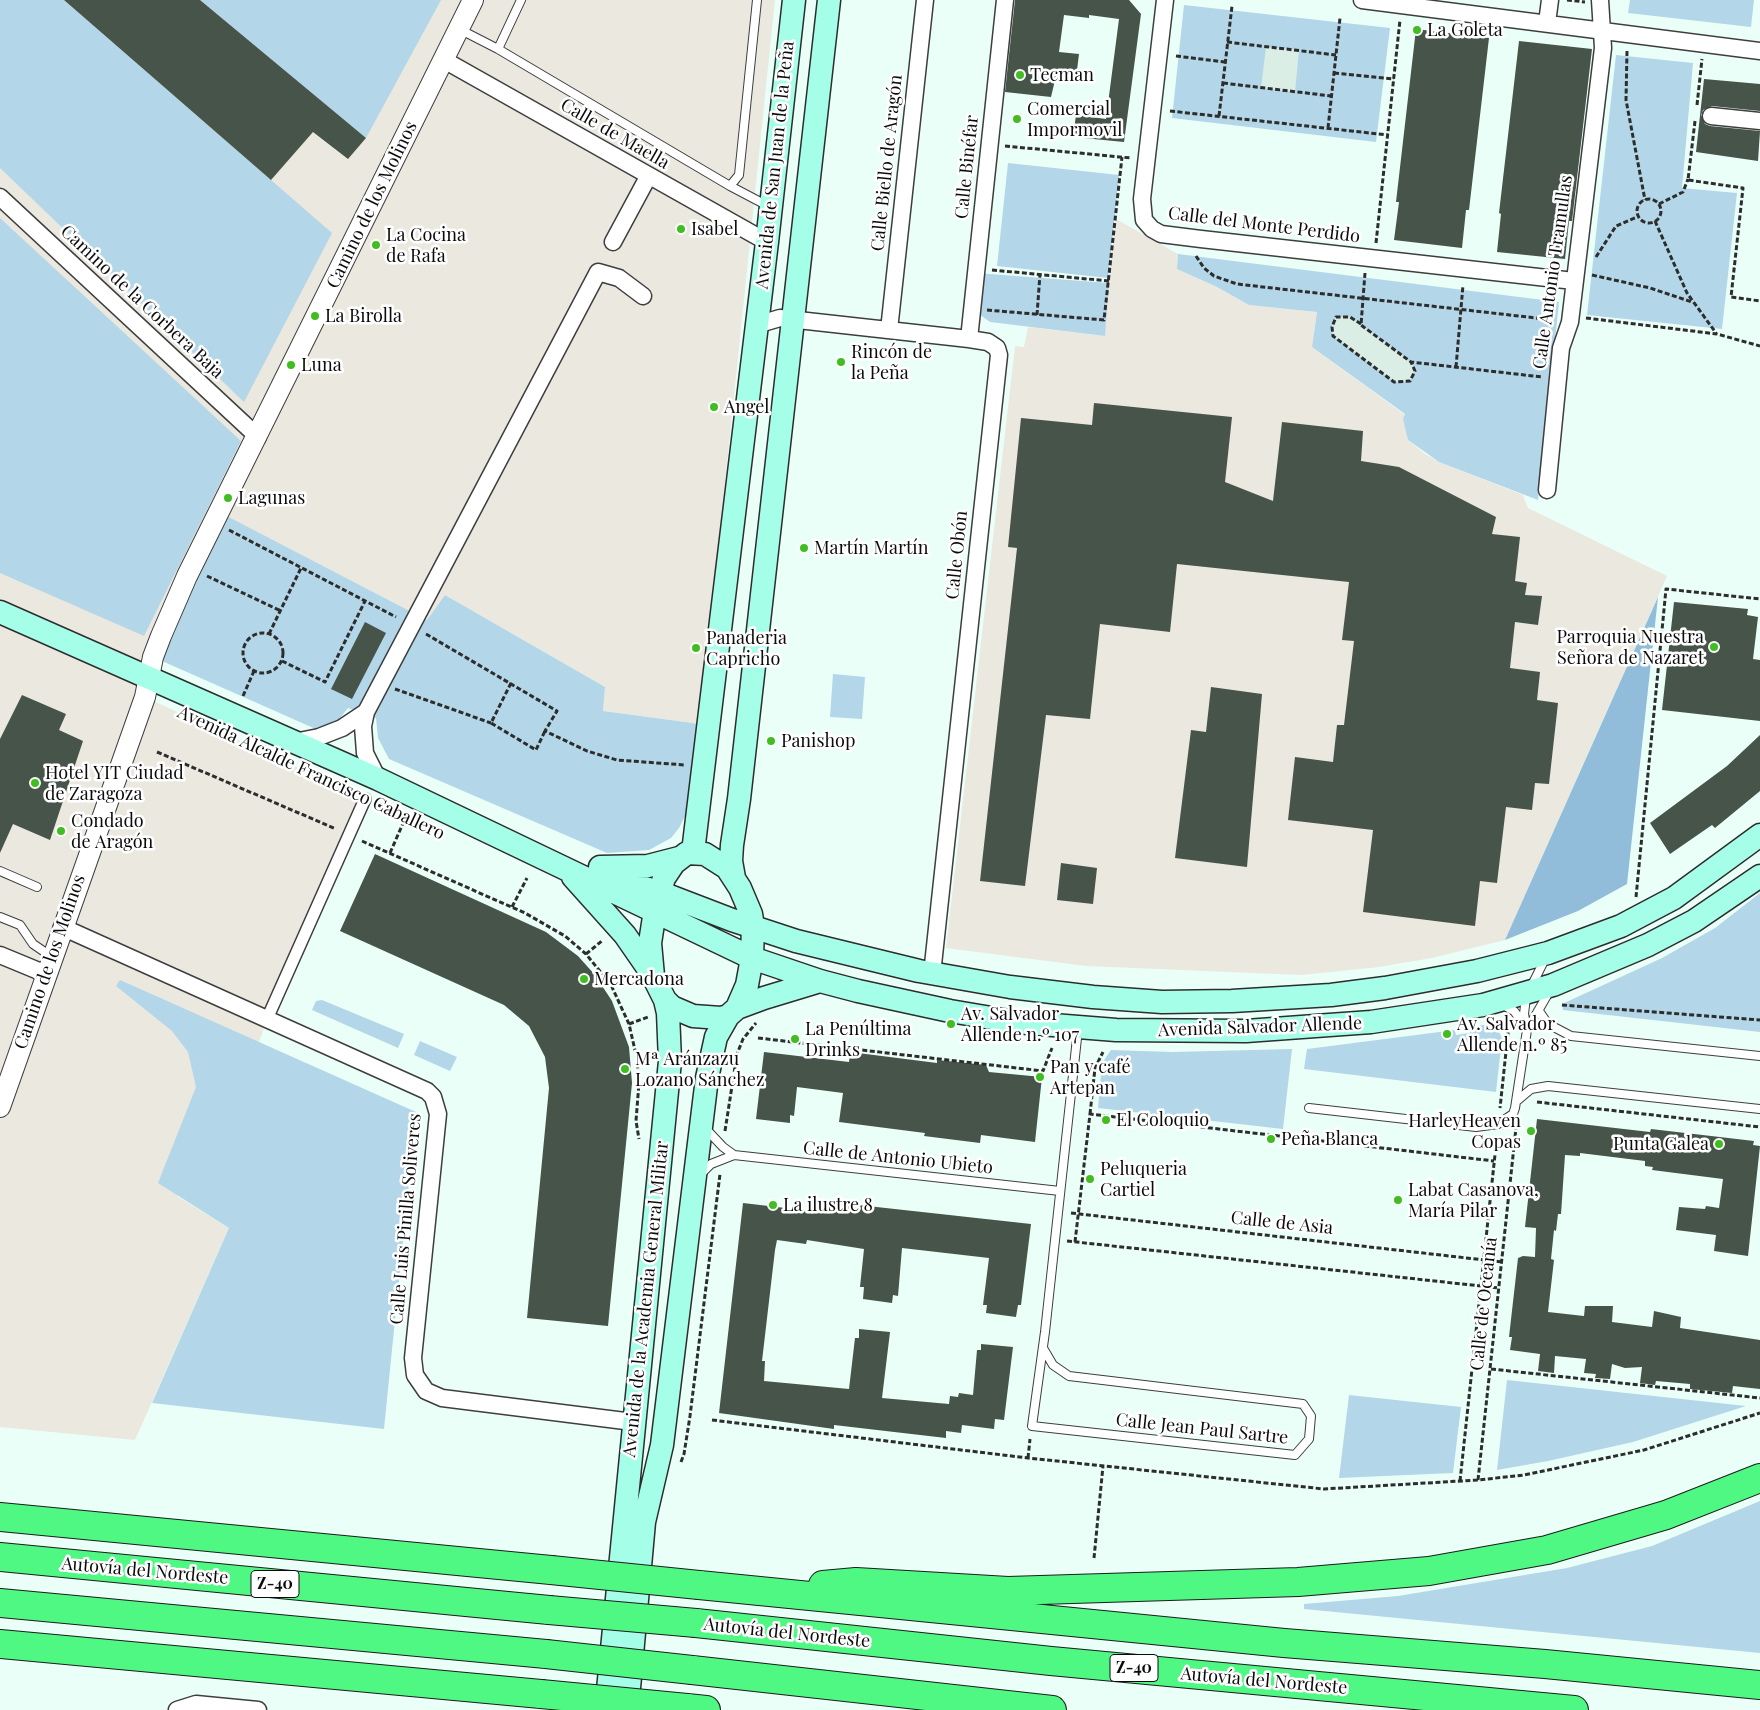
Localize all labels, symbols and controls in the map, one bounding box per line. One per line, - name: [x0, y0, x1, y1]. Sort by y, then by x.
- place label: La Goleta: [1427, 19, 1503, 41]
- marker: La Goleta: [1411, 24, 1423, 36]
- street label: Avenida de San Juan de la Peña: [751, 40, 799, 290]
- place label: Tecman: [1030, 64, 1094, 86]
- marker: Tecman: [1014, 69, 1026, 81]
- street label: Calle Biello de Aragón: [867, 74, 907, 252]
- street label: Calle de Maella: [557, 94, 673, 174]
- place label: Comercial Impormovil: [1027, 98, 1122, 140]
- marker: Comercial Impormovil: [1011, 113, 1023, 125]
- street label: Calle Binéfar: [951, 114, 983, 220]
- street label: Camino de los Molinos: [322, 118, 422, 292]
- street label: Calle Antonio Tramullas: [1529, 174, 1577, 370]
- street label: Calle del Monte Perdido: [1167, 203, 1361, 247]
- place label: Isabel: [691, 218, 738, 240]
- street label: Camino de la Corbera Baja: [56, 221, 228, 383]
- marker: Isabel: [675, 223, 687, 235]
- place label: La Cocina de Rafa: [386, 224, 466, 266]
- marker: La Cocina de Rafa: [370, 239, 382, 251]
- place label: La Birolla: [325, 305, 402, 327]
- marker: La Birolla: [309, 310, 321, 322]
- place label: Rincón de la Peña: [851, 341, 932, 384]
- place label: Luna: [301, 354, 342, 376]
- marker: Rincón de la Peña: [835, 356, 847, 368]
- marker: Luna: [285, 359, 297, 371]
- place label: Angel: [724, 396, 769, 418]
- marker: Angel: [708, 401, 720, 413]
- place label: Lagunas: [238, 487, 305, 509]
- marker: Lagunas: [222, 492, 234, 504]
- street label: Calle Obón: [942, 510, 972, 600]
- place label: Martín Martín: [814, 537, 928, 559]
- marker: Martín Martín: [798, 542, 810, 554]
- place label: Parroquia Nuestra Señora de Nazaret: [1556, 626, 1704, 669]
- place label: Panaderia Capricho: [706, 627, 787, 670]
- marker: Parroquia Nuestra Señora de Nazaret: [1708, 641, 1720, 653]
- marker: Panaderia Capricho: [690, 642, 702, 654]
- street label: Avenida Alcalde Francisco Caballero: [174, 701, 448, 845]
- place label: Panishop: [781, 730, 855, 752]
- marker: Panishop: [765, 735, 777, 747]
- place label: Hotel YIT Ciudad de Zaragoza: [45, 762, 184, 804]
- marker: Hotel YIT Ciudad de Zaragoza: [29, 777, 41, 789]
- place label: Condado de Aragón: [71, 810, 153, 852]
- marker: Condado de Aragón: [55, 825, 67, 837]
- street label: Camino de los Molinos: [10, 872, 90, 1052]
- place label: Mercadona: [594, 968, 684, 990]
- marker: Mercadona: [578, 973, 590, 985]
- place label: Av. Salvador Allende n.º 107: [961, 1003, 1079, 1046]
- street label: Avenida Salvador Allende: [1158, 1013, 1362, 1041]
- place label: Av. Salvador Allende n.º 85: [1457, 1013, 1567, 1056]
- place label: La Penúltima Drinks: [805, 1018, 911, 1060]
- marker: Av. Salvador Allende n.º 107: [945, 1018, 957, 1030]
- marker: Av. Salvador Allende n.º 85: [1441, 1028, 1453, 1040]
- marker: La Penúltima Drinks: [789, 1033, 801, 1045]
- place label: Mª Aránzazu Lozano Sánchez: [635, 1048, 765, 1090]
- place label: Pan y café Artepan: [1050, 1056, 1131, 1098]
- marker: Mª Aránzazu Lozano Sánchez: [619, 1063, 631, 1075]
- marker: Pan y café Artepan: [1034, 1071, 1046, 1083]
- place label: El Coloquio: [1116, 1109, 1209, 1131]
- place label: HarleyHeaven Copas: [1408, 1110, 1521, 1152]
- street label: Calle Luis Pinilla Soliveres: [386, 1113, 426, 1325]
- marker: El Coloquio: [1100, 1114, 1112, 1126]
- marker: HarleyHeaven Copas: [1525, 1125, 1537, 1137]
- place label: Peña Blanca: [1281, 1128, 1378, 1150]
- marker: Peña Blanca: [1265, 1133, 1277, 1145]
- place label: Punta Galea: [1613, 1133, 1709, 1155]
- street label: Calle de Antonio Ubieto: [802, 1137, 994, 1179]
- marker: Punta Galea: [1713, 1138, 1725, 1150]
- street label: Avenida de la Academia General Militar: [619, 1140, 673, 1458]
- place label: Peluqueria Cartiel: [1100, 1158, 1187, 1200]
- marker: Peluqueria Cartiel: [1084, 1173, 1096, 1185]
- place label: Labat Casanova, María Pilar: [1408, 1179, 1539, 1222]
- place label: La ilustre 8: [783, 1194, 873, 1216]
- marker: Labat Casanova, María Pilar: [1392, 1194, 1404, 1206]
- marker: La ilustre 8: [767, 1199, 779, 1211]
- street label: Calle de Asia: [1230, 1207, 1334, 1239]
- street label: Calle de Oceanía: [1466, 1236, 1502, 1372]
- street label: Calle Jean Paul Sartre: [1115, 1409, 1289, 1449]
- street label: Autovía del Nordeste: [61, 1553, 229, 1589]
- road number: Z-40: [251, 1570, 299, 1598]
- street label: Autovía del Nordeste: [703, 1614, 871, 1652]
- road number: Z-40: [1110, 1655, 1158, 1682]
- street label: Autovía del Nordeste: [1180, 1663, 1348, 1699]

